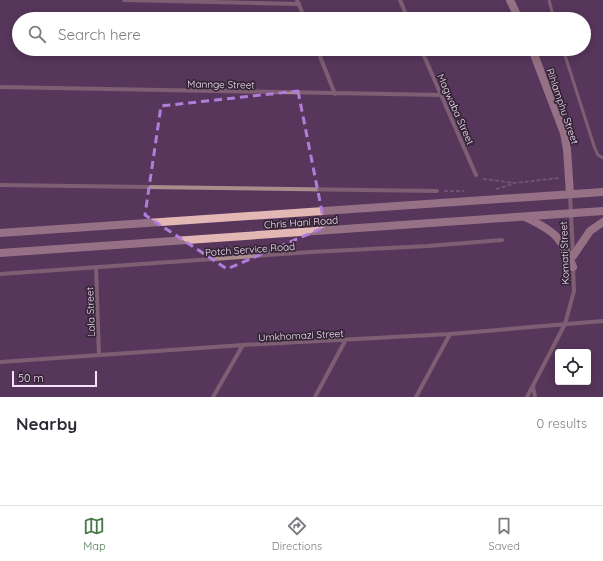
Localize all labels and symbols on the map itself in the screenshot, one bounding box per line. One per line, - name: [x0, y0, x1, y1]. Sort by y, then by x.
- street label: Rihlamphu Street: [543, 66, 582, 146]
- street label: Magwaba Street: [434, 72, 477, 147]
- street label: Mannge Street: [187, 77, 256, 92]
- street label: Chris Hani Road: [264, 213, 339, 232]
- street label: Komati Street: [557, 220, 572, 285]
- street label: Potch Service Road: [205, 240, 296, 259]
- street label: Lala Street: [83, 286, 98, 337]
- street label: Umkhomazi Street: [258, 327, 345, 344]
- scale bar: [12, 369, 97, 388]

